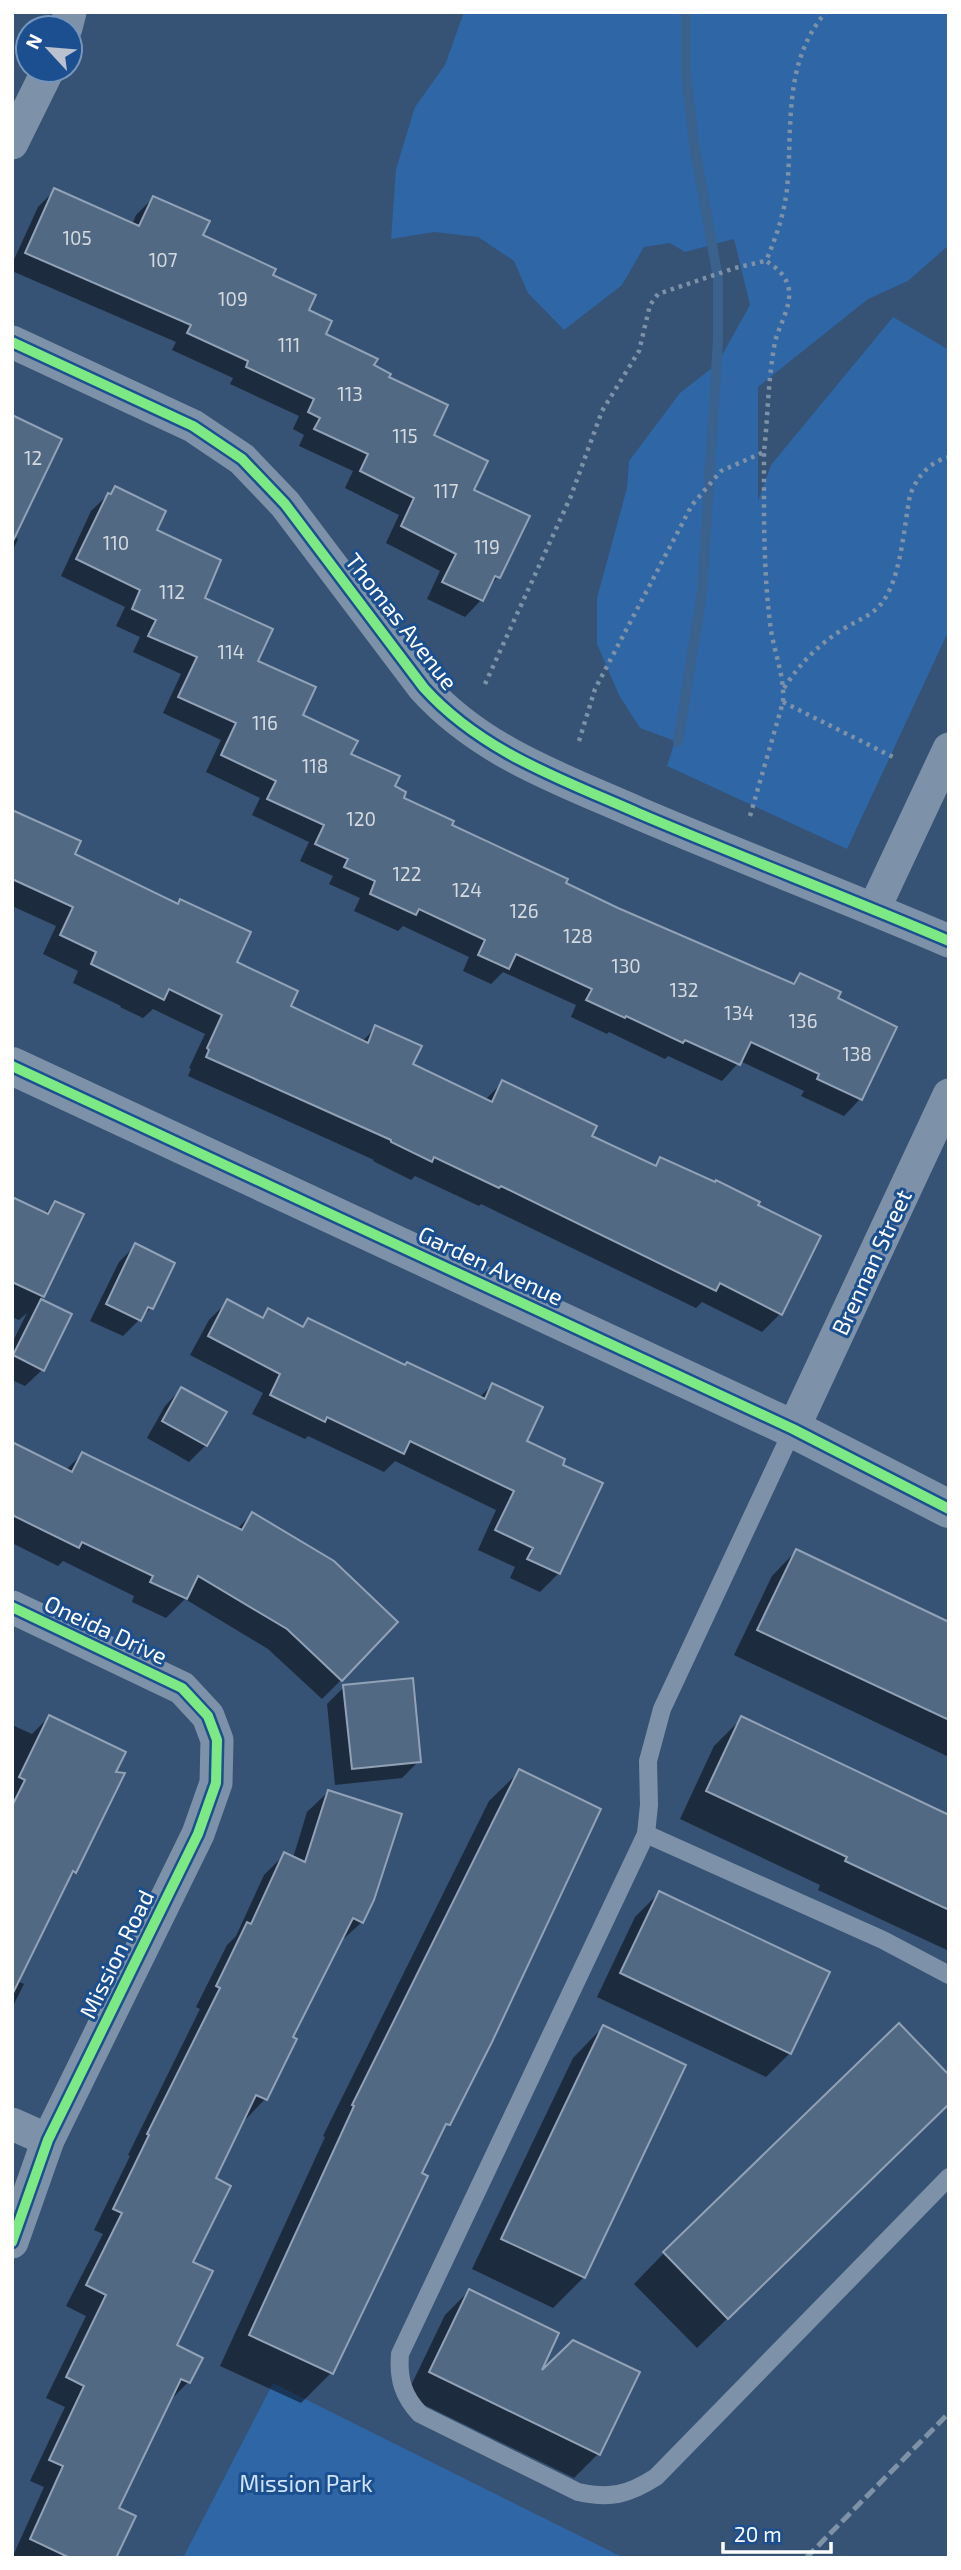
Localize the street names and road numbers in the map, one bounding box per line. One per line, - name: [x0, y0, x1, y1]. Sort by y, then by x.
- street label: Thomas Avenue: [340, 547, 464, 695]
- street label: Brennan Street: [825, 1185, 917, 1339]
- street label: Garden Avenue: [414, 1219, 568, 1311]
- street label: Oneida Drive: [40, 1588, 172, 1670]
- street label: Mission Road: [73, 1885, 159, 2023]

